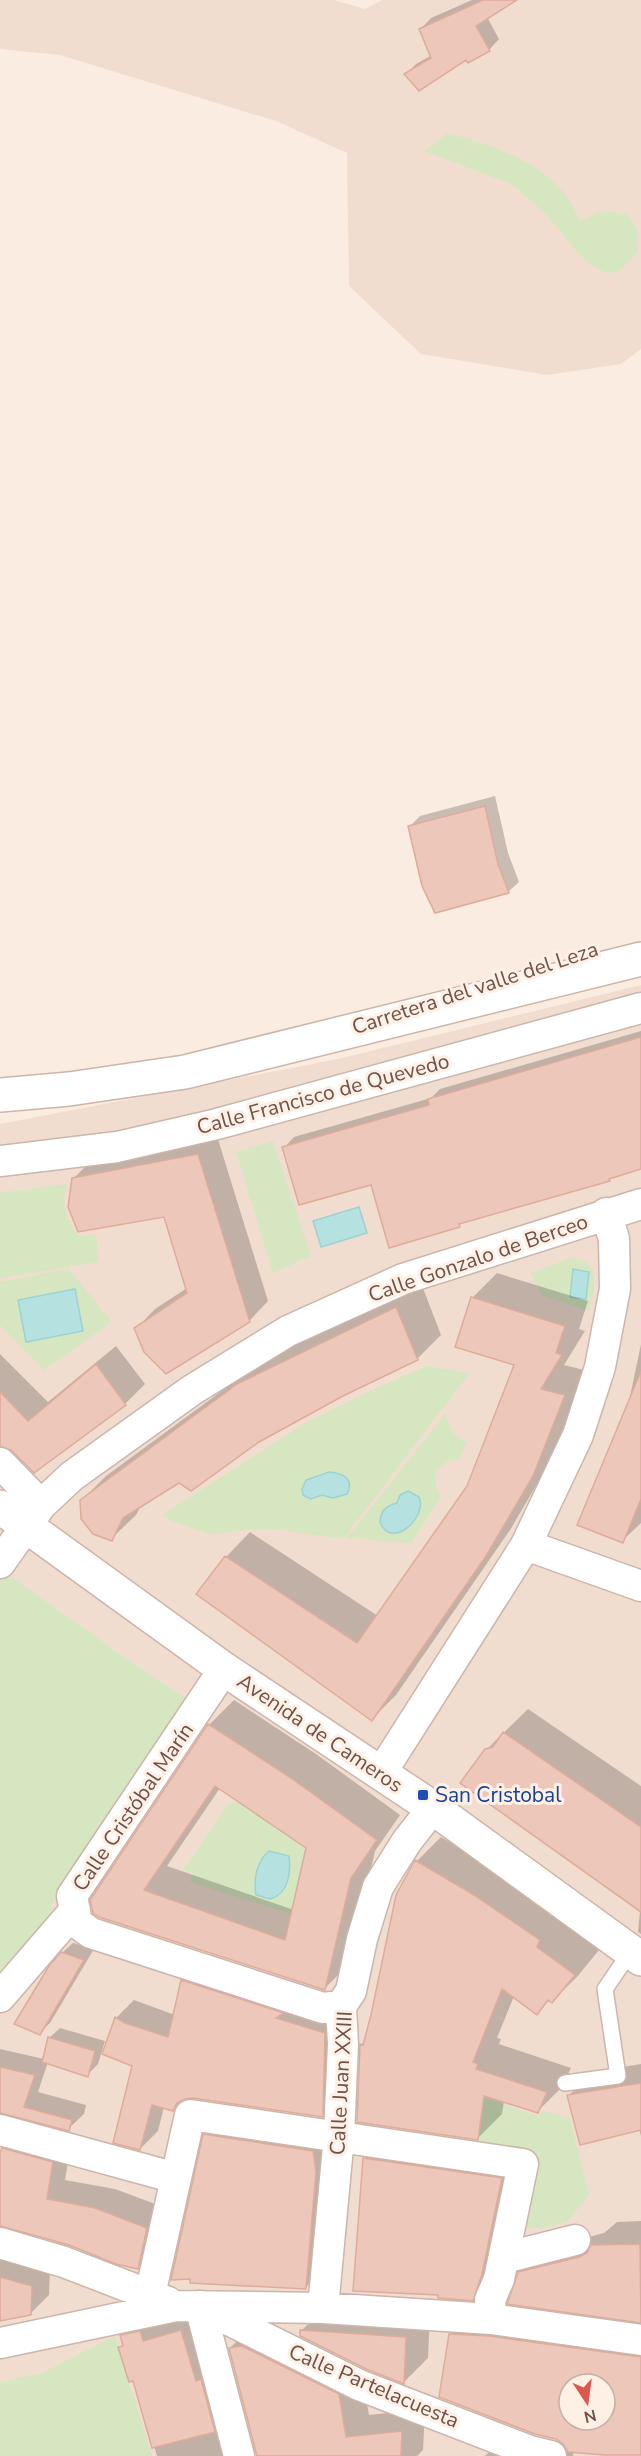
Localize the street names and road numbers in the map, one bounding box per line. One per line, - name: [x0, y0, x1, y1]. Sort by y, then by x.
- street label: Carretera del valle del Leza: [348, 935, 602, 1041]
- street label: Calle Francisco de Quevedo: [194, 1047, 452, 1141]
- street label: Calle Gonzalo de Berceo: [364, 1207, 592, 1309]
- street label: Avenida de Cameros: [232, 1667, 408, 1799]
- street label: Calle Cristóbal Marín: [66, 1717, 200, 1897]
- street label: Calle Juan XXIII: [323, 2010, 359, 2156]
- street label: Calle Partelacuesta: [284, 2337, 464, 2435]

